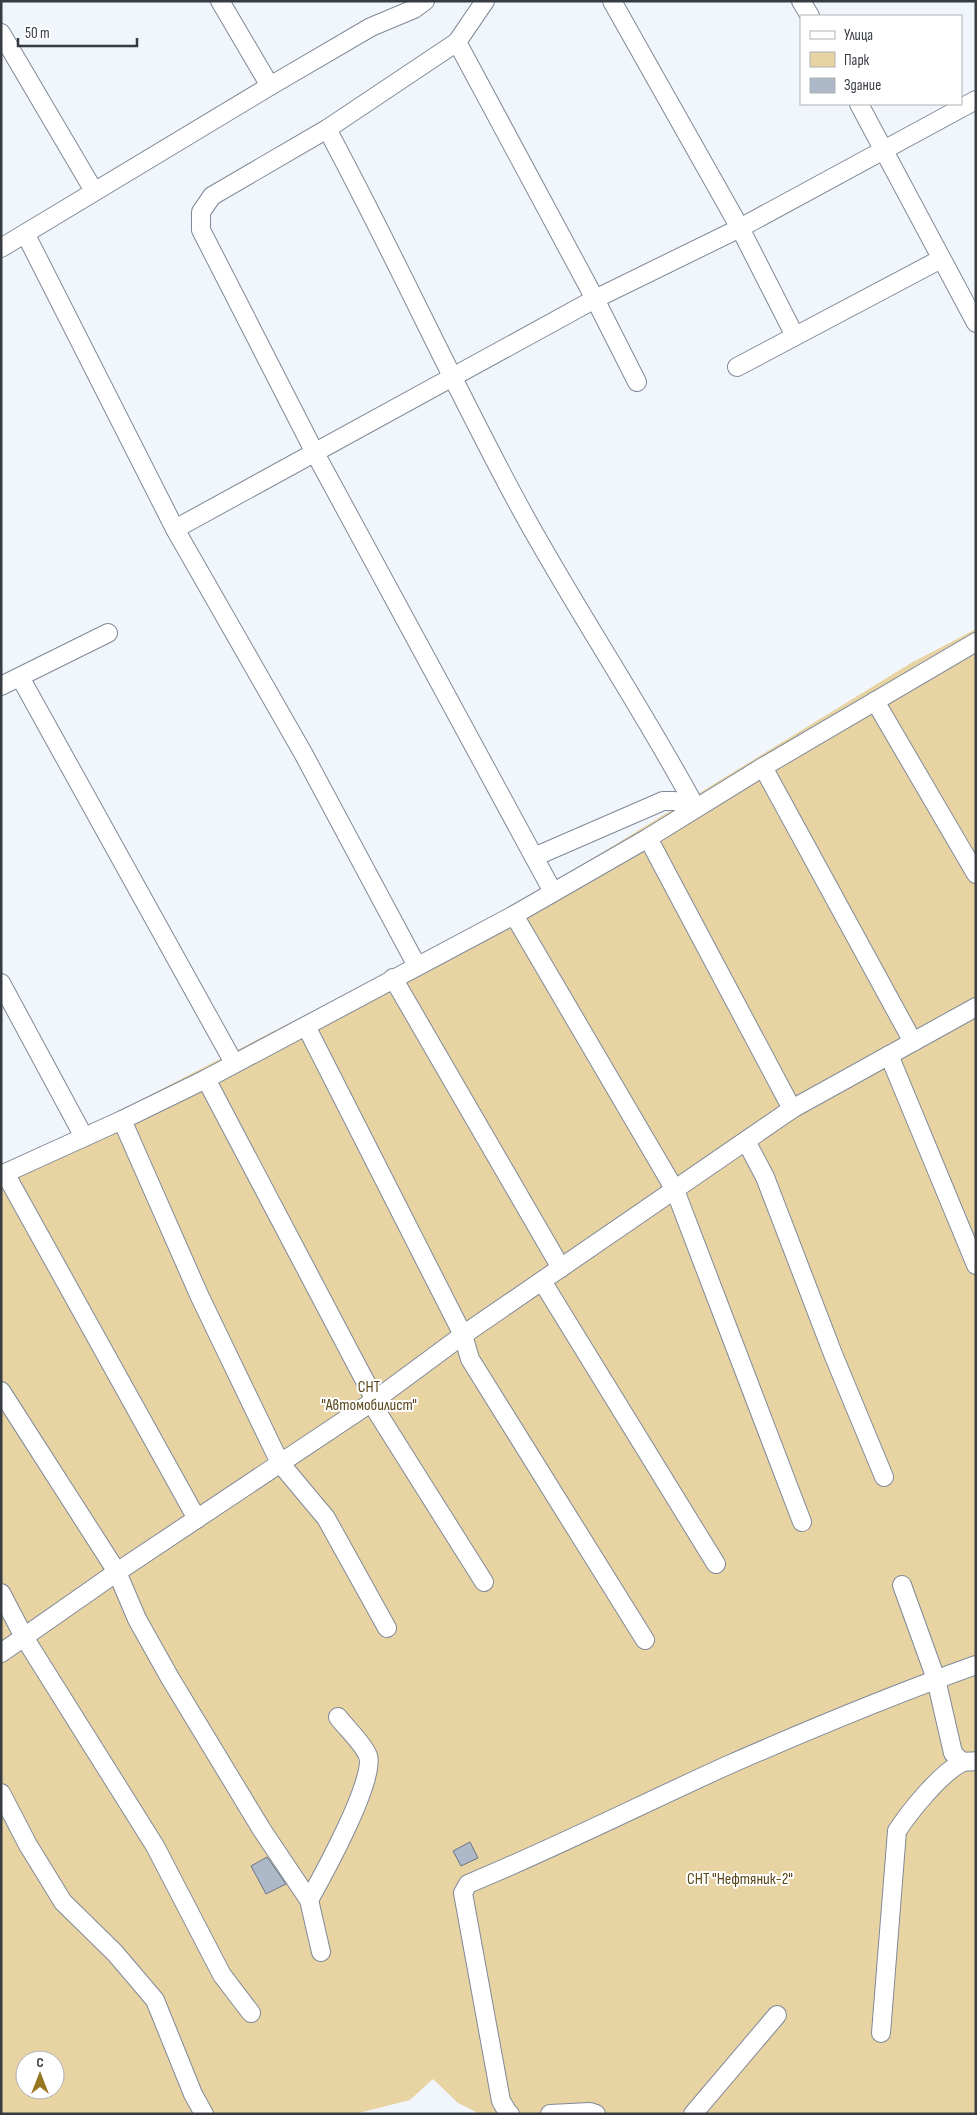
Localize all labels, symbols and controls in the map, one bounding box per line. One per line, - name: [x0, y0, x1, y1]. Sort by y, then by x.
- scale bar: [18, 15, 136, 47]
- legend: [800, 15, 962, 105]
- text: 50 m: [25, 24, 50, 43]
- text: Улица: [844, 26, 873, 45]
- text: Парк: [844, 51, 870, 70]
- text: Здание: [844, 76, 881, 95]
- park label: СНТ "Автомобилист": [321, 1378, 417, 1415]
- park label: СНТ "Нефтяник-2": [687, 1870, 793, 1889]
- north arrow: [15, 2050, 65, 2100]
- text: С: [36, 2054, 44, 2071]

